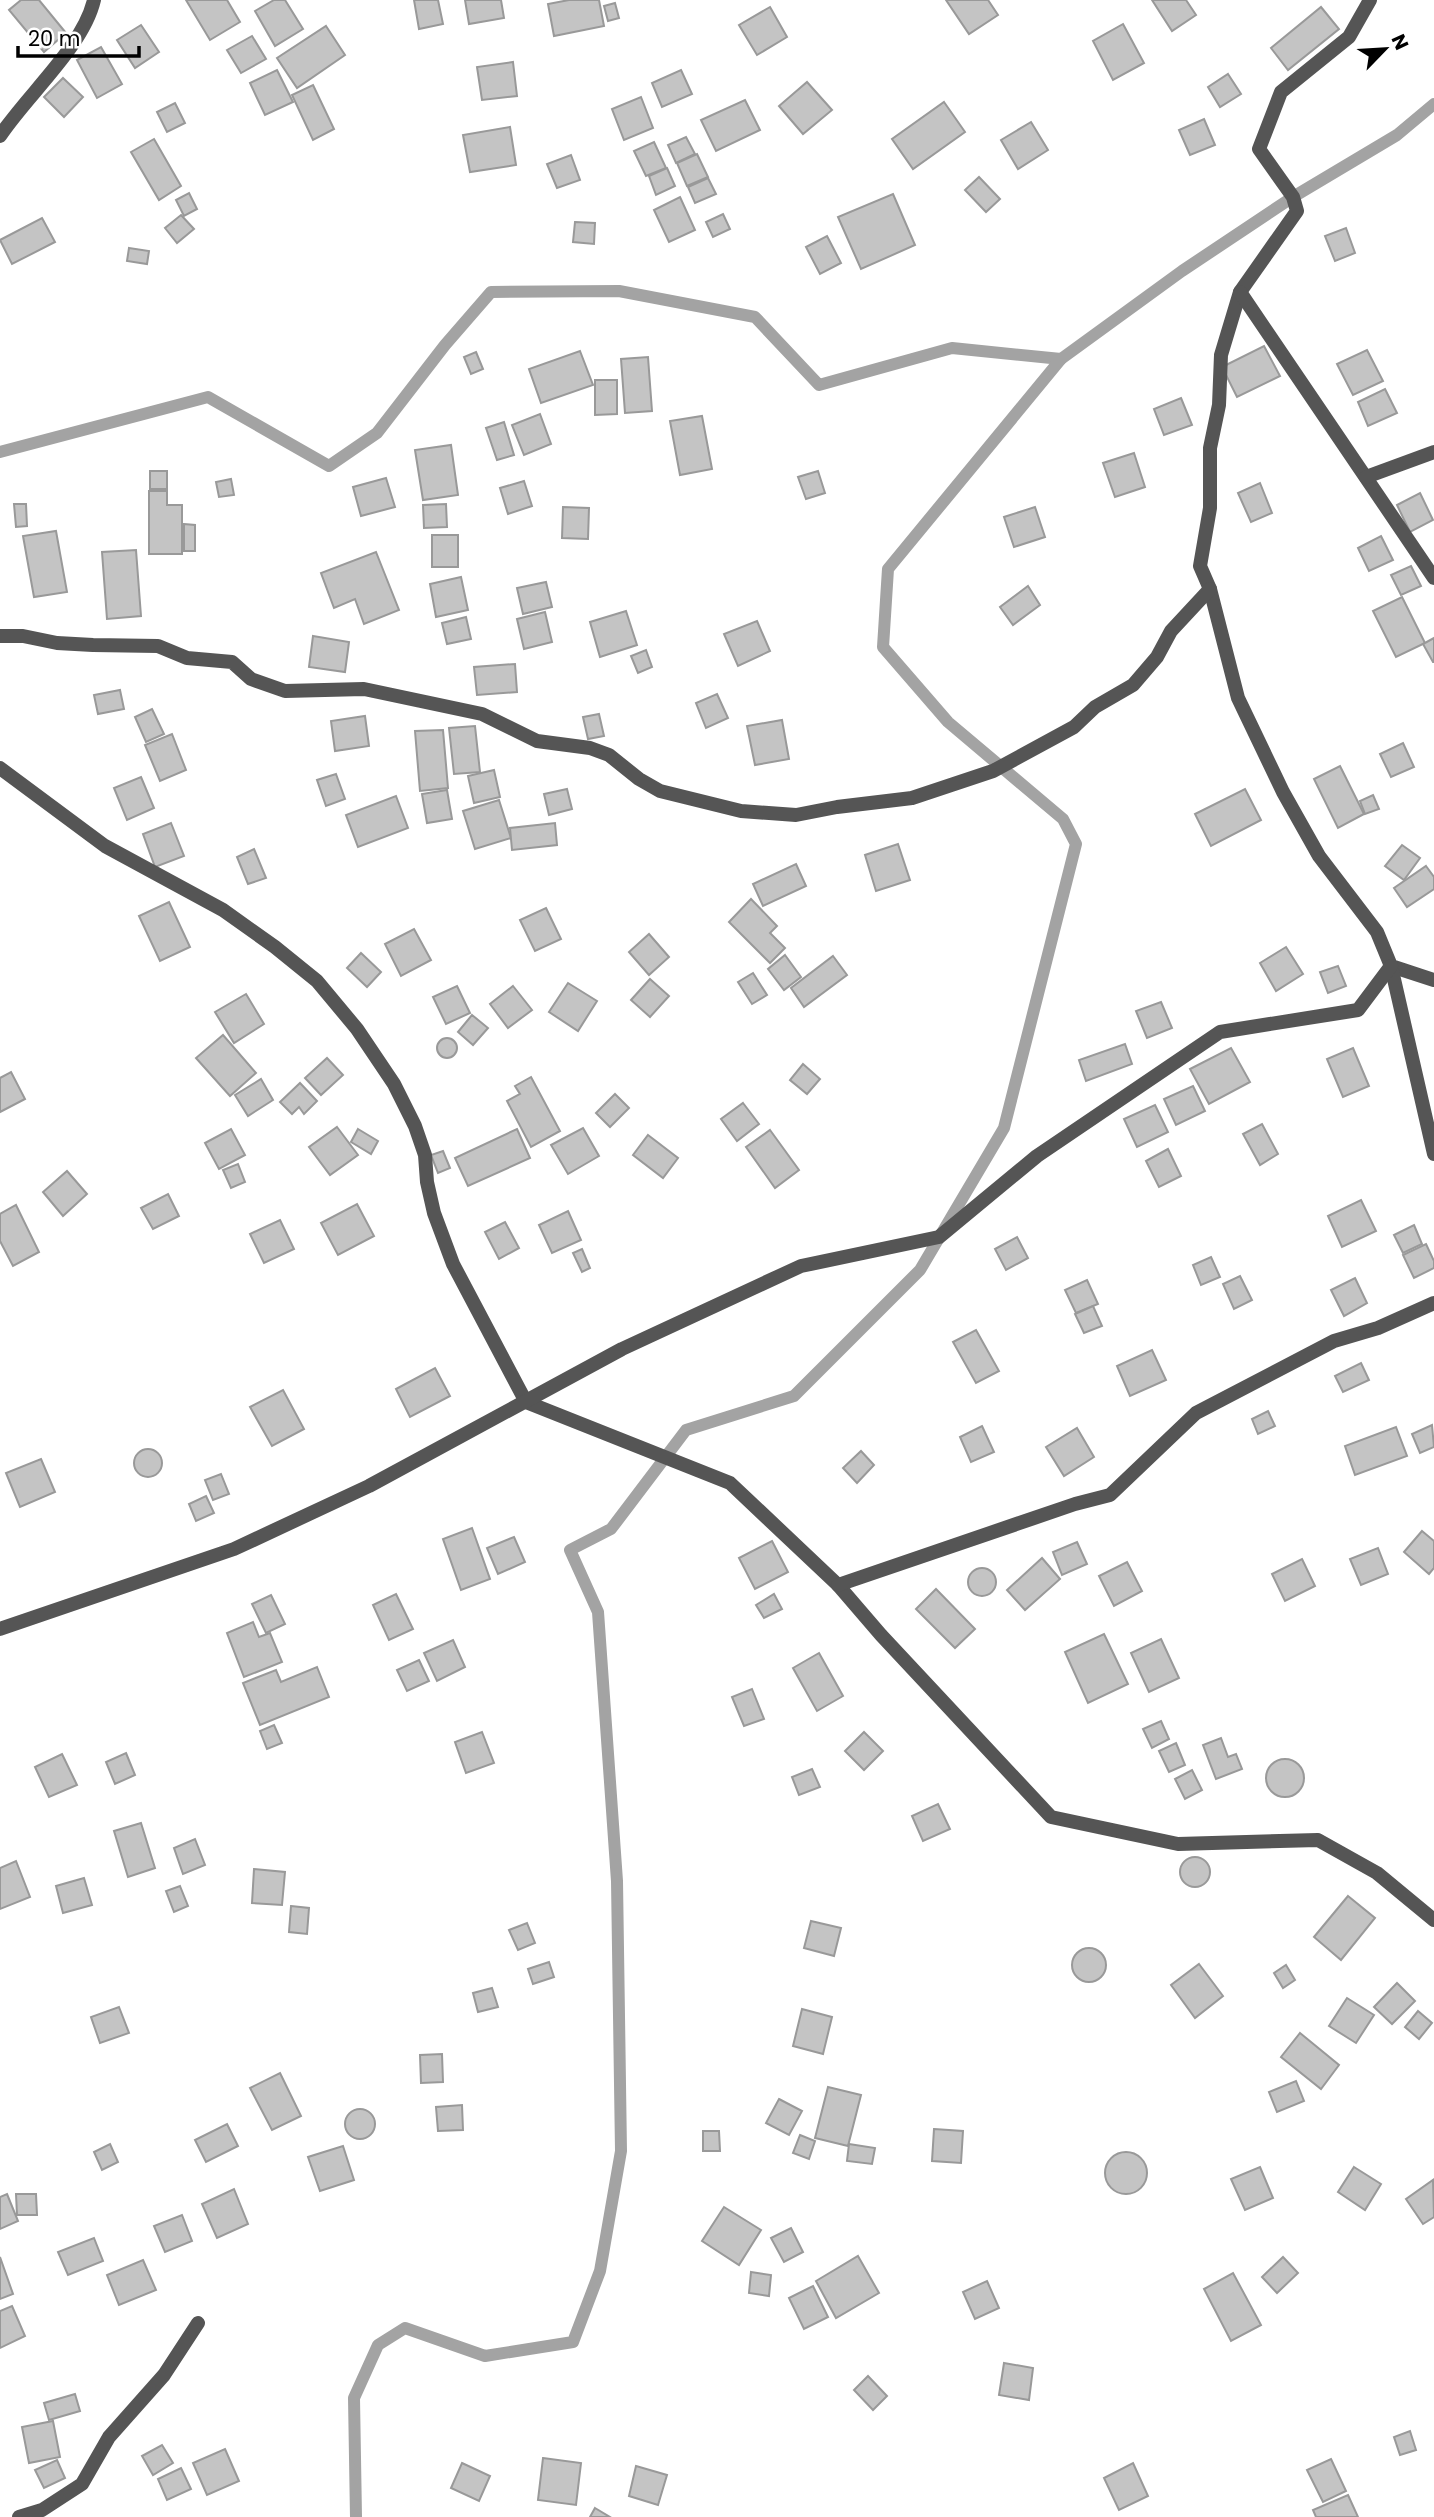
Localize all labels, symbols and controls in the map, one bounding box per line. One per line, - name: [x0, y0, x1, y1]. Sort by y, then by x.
- scale bar: [18, 14, 138, 58]
- north arrow: [1350, 14, 1420, 84]
- text: 20 m: [28, 24, 81, 53]
- text: N: [1385, 30, 1415, 54]

